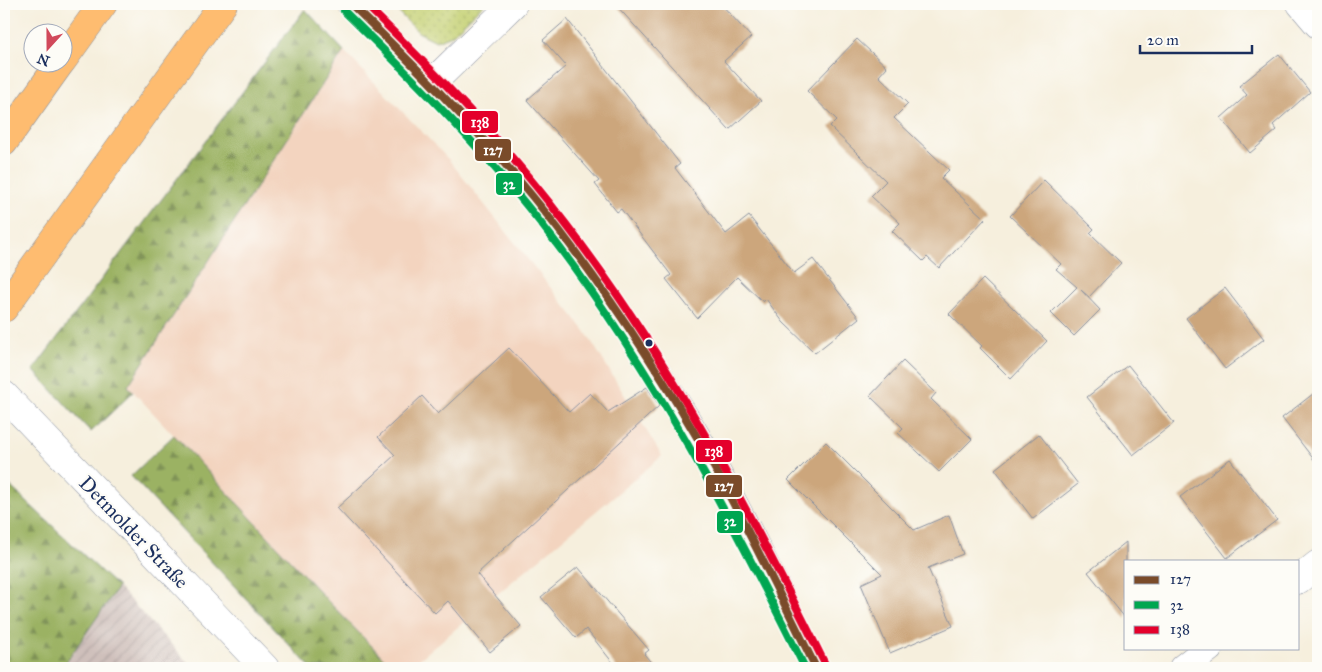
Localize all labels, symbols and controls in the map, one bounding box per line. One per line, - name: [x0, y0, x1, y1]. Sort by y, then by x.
- north arrow: [22, 22, 72, 72]
- scale bar: [1140, 22, 1252, 54]
- text: 20 m: [1147, 31, 1179, 49]
- text: N: [35, 50, 52, 70]
- line badge: 138: [461, 110, 499, 134]
- text: 138: [471, 114, 489, 132]
- line badge: 127: [474, 138, 512, 162]
- text: 127: [483, 142, 503, 159]
- line badge: 32: [495, 172, 523, 196]
- text: 32: [503, 176, 516, 194]
- unlabelled marker: [644, 338, 654, 348]
- line badge: 138: [695, 439, 733, 463]
- text: 138: [705, 443, 723, 461]
- street label: Detmolder Straße: [74, 471, 194, 593]
- line badge: 127: [705, 474, 743, 498]
- text: 127: [714, 478, 734, 495]
- line badge: 32: [716, 510, 744, 534]
- text: 32: [724, 513, 737, 531]
- legend: [1124, 560, 1300, 650]
- text: 127: [1170, 570, 1191, 588]
- text: 32: [1170, 596, 1184, 614]
- text: 138: [1170, 620, 1190, 638]

